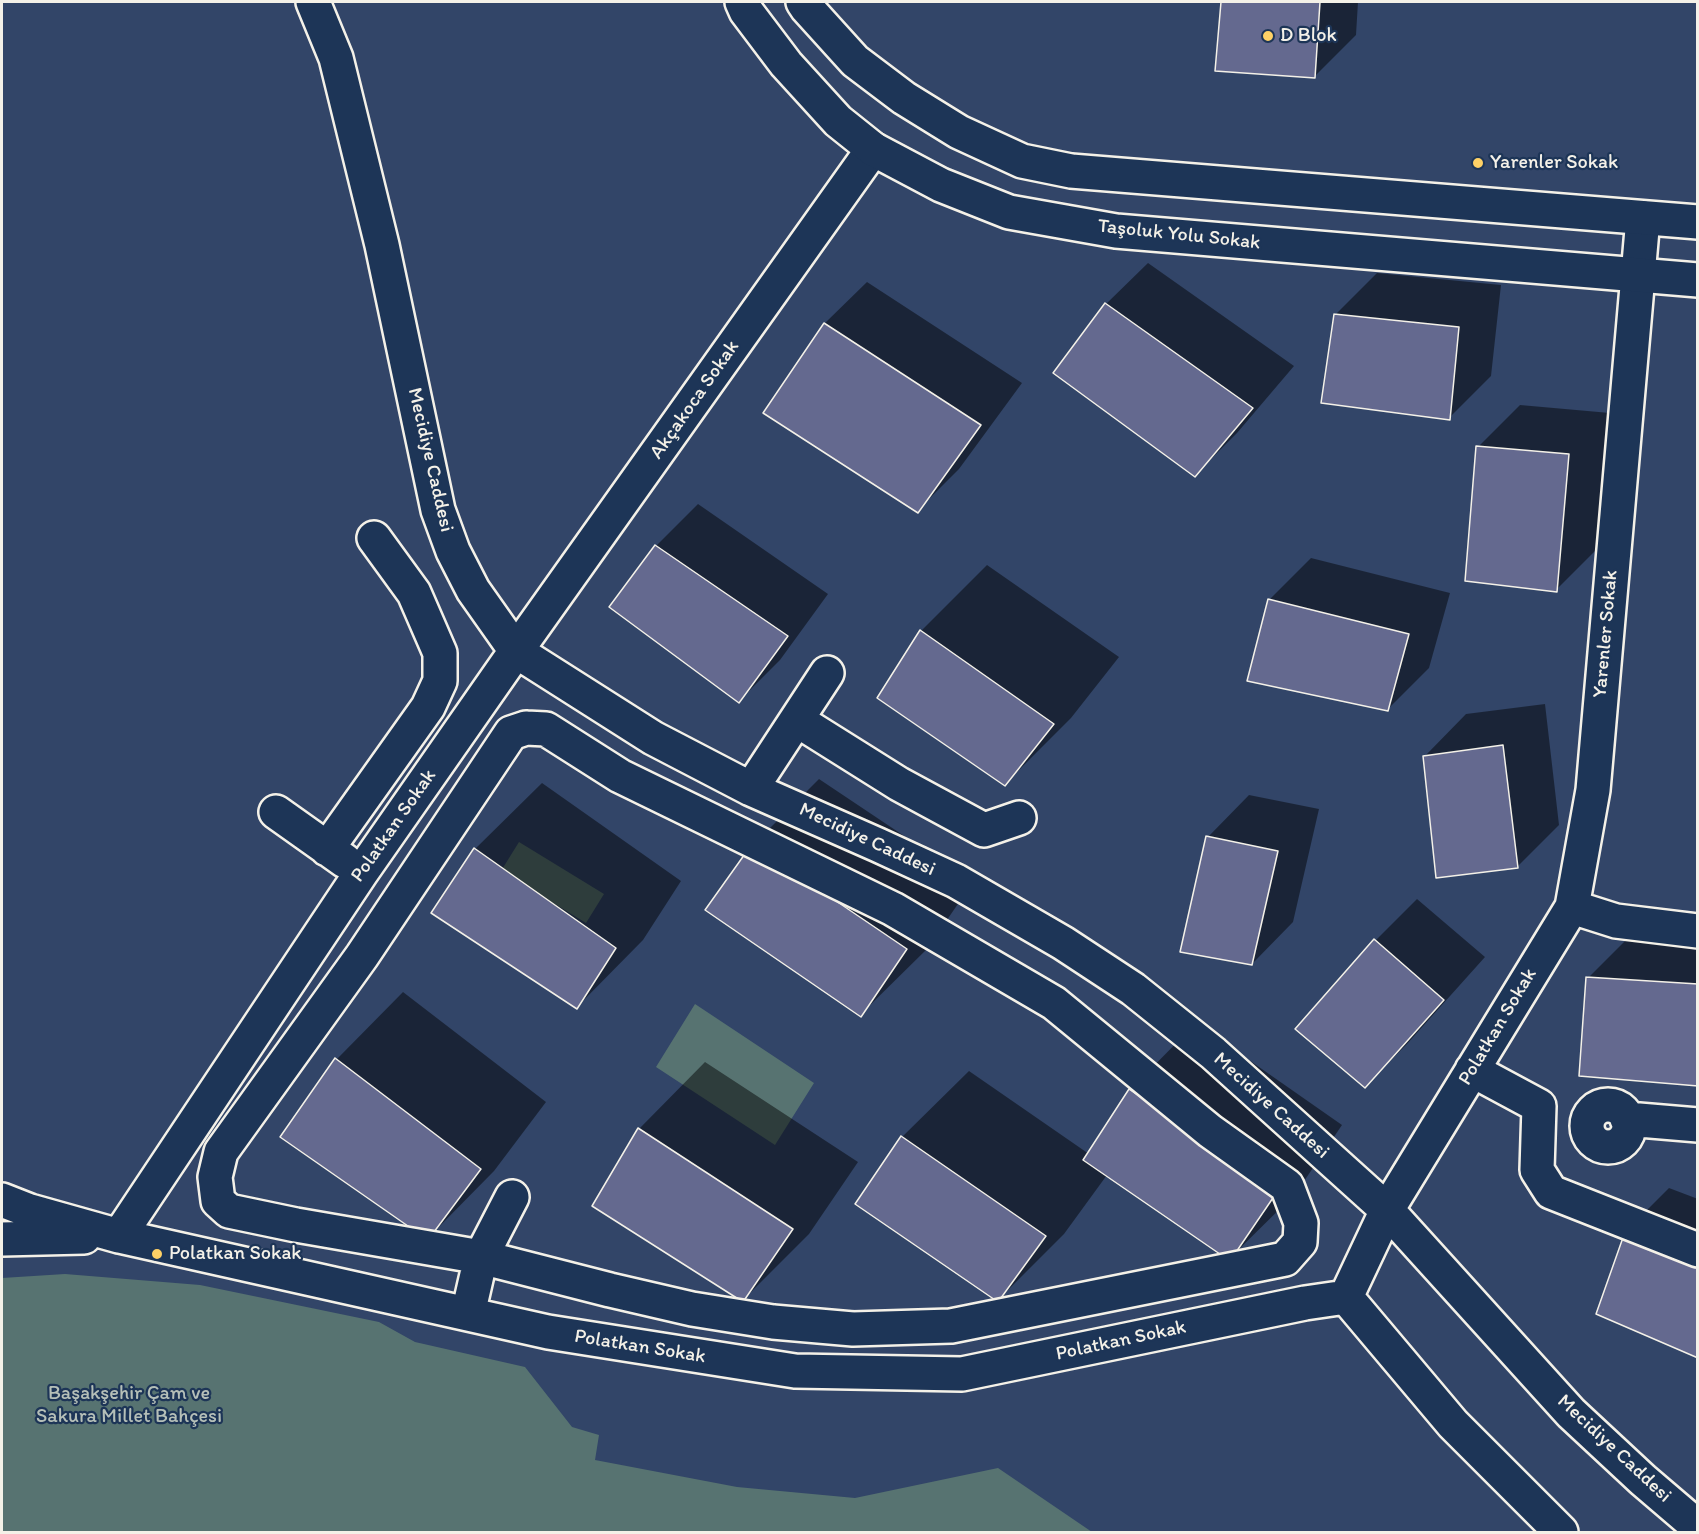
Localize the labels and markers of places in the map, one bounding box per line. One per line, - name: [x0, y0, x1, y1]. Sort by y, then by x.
- place label: D Blok: [1280, 24, 1337, 48]
- marker: D Blok: [1261, 29, 1275, 43]
- place label: Yarenler Sokak: [1490, 151, 1618, 175]
- marker: Yarenler Sokak: [1471, 156, 1485, 170]
- place label: Polatkan Sokak: [169, 1242, 301, 1266]
- marker: Polatkan Sokak: [150, 1247, 164, 1261]

